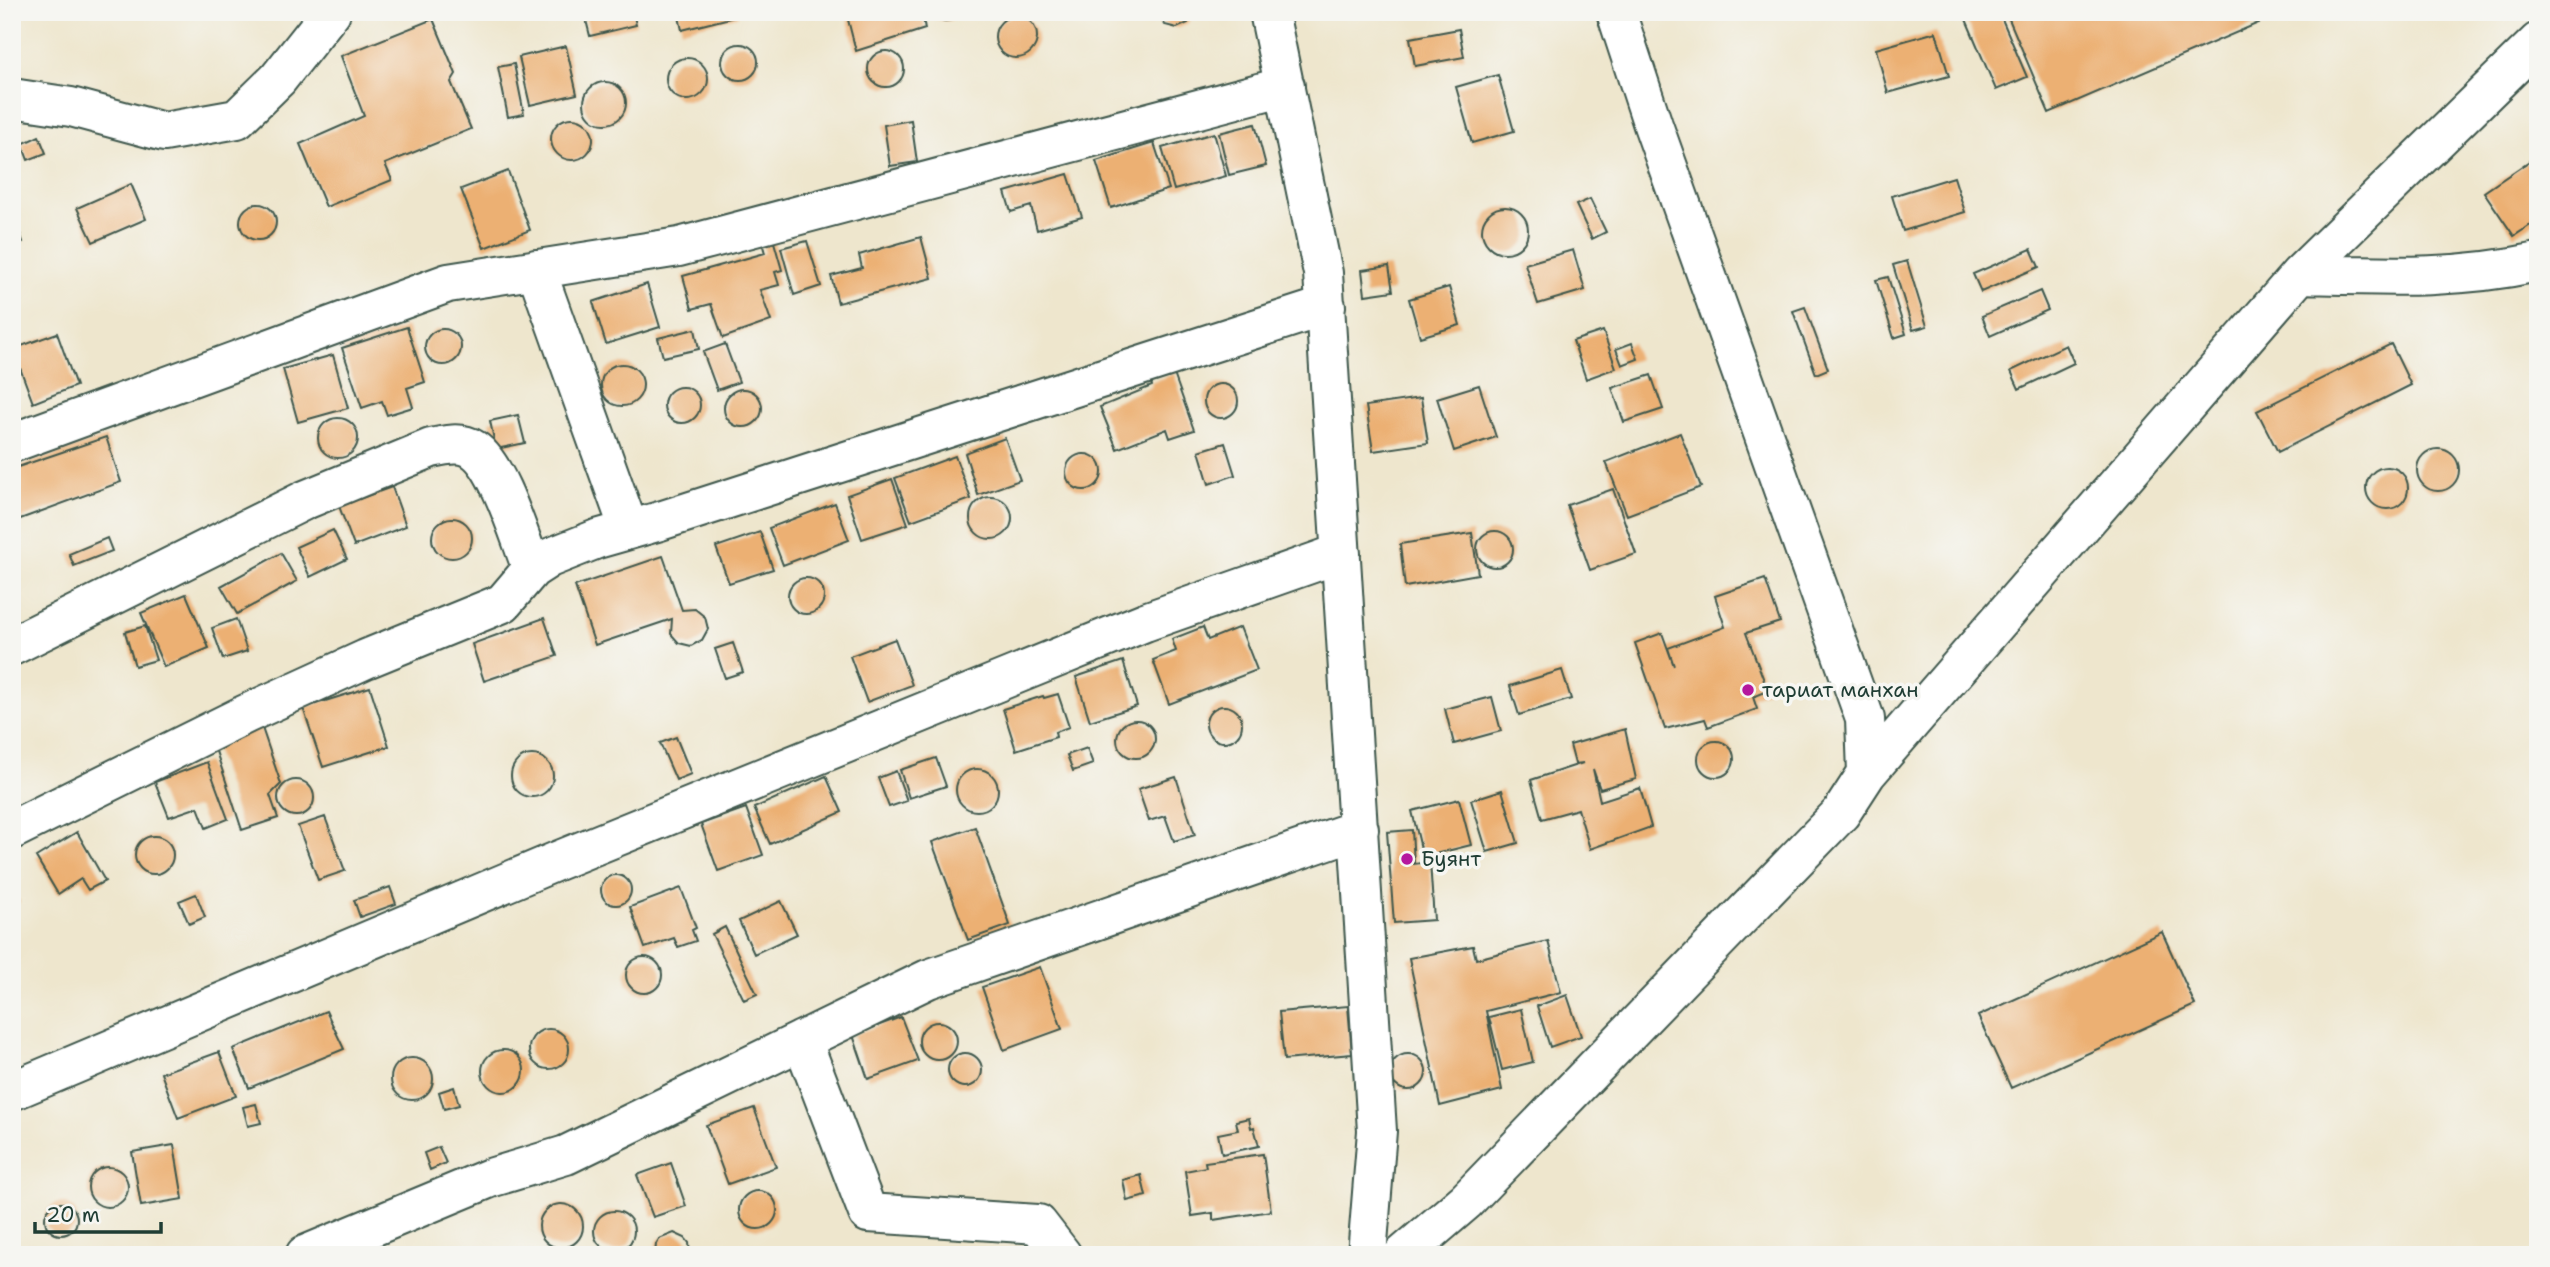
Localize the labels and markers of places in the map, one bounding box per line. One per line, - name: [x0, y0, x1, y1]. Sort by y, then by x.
- place label: тариат манхан: [1762, 676, 1919, 704]
- marker: тариат манхан: [1740, 682, 1756, 698]
- place label: Буянт: [1421, 845, 1481, 873]
- marker: Буянт: [1399, 851, 1415, 867]

